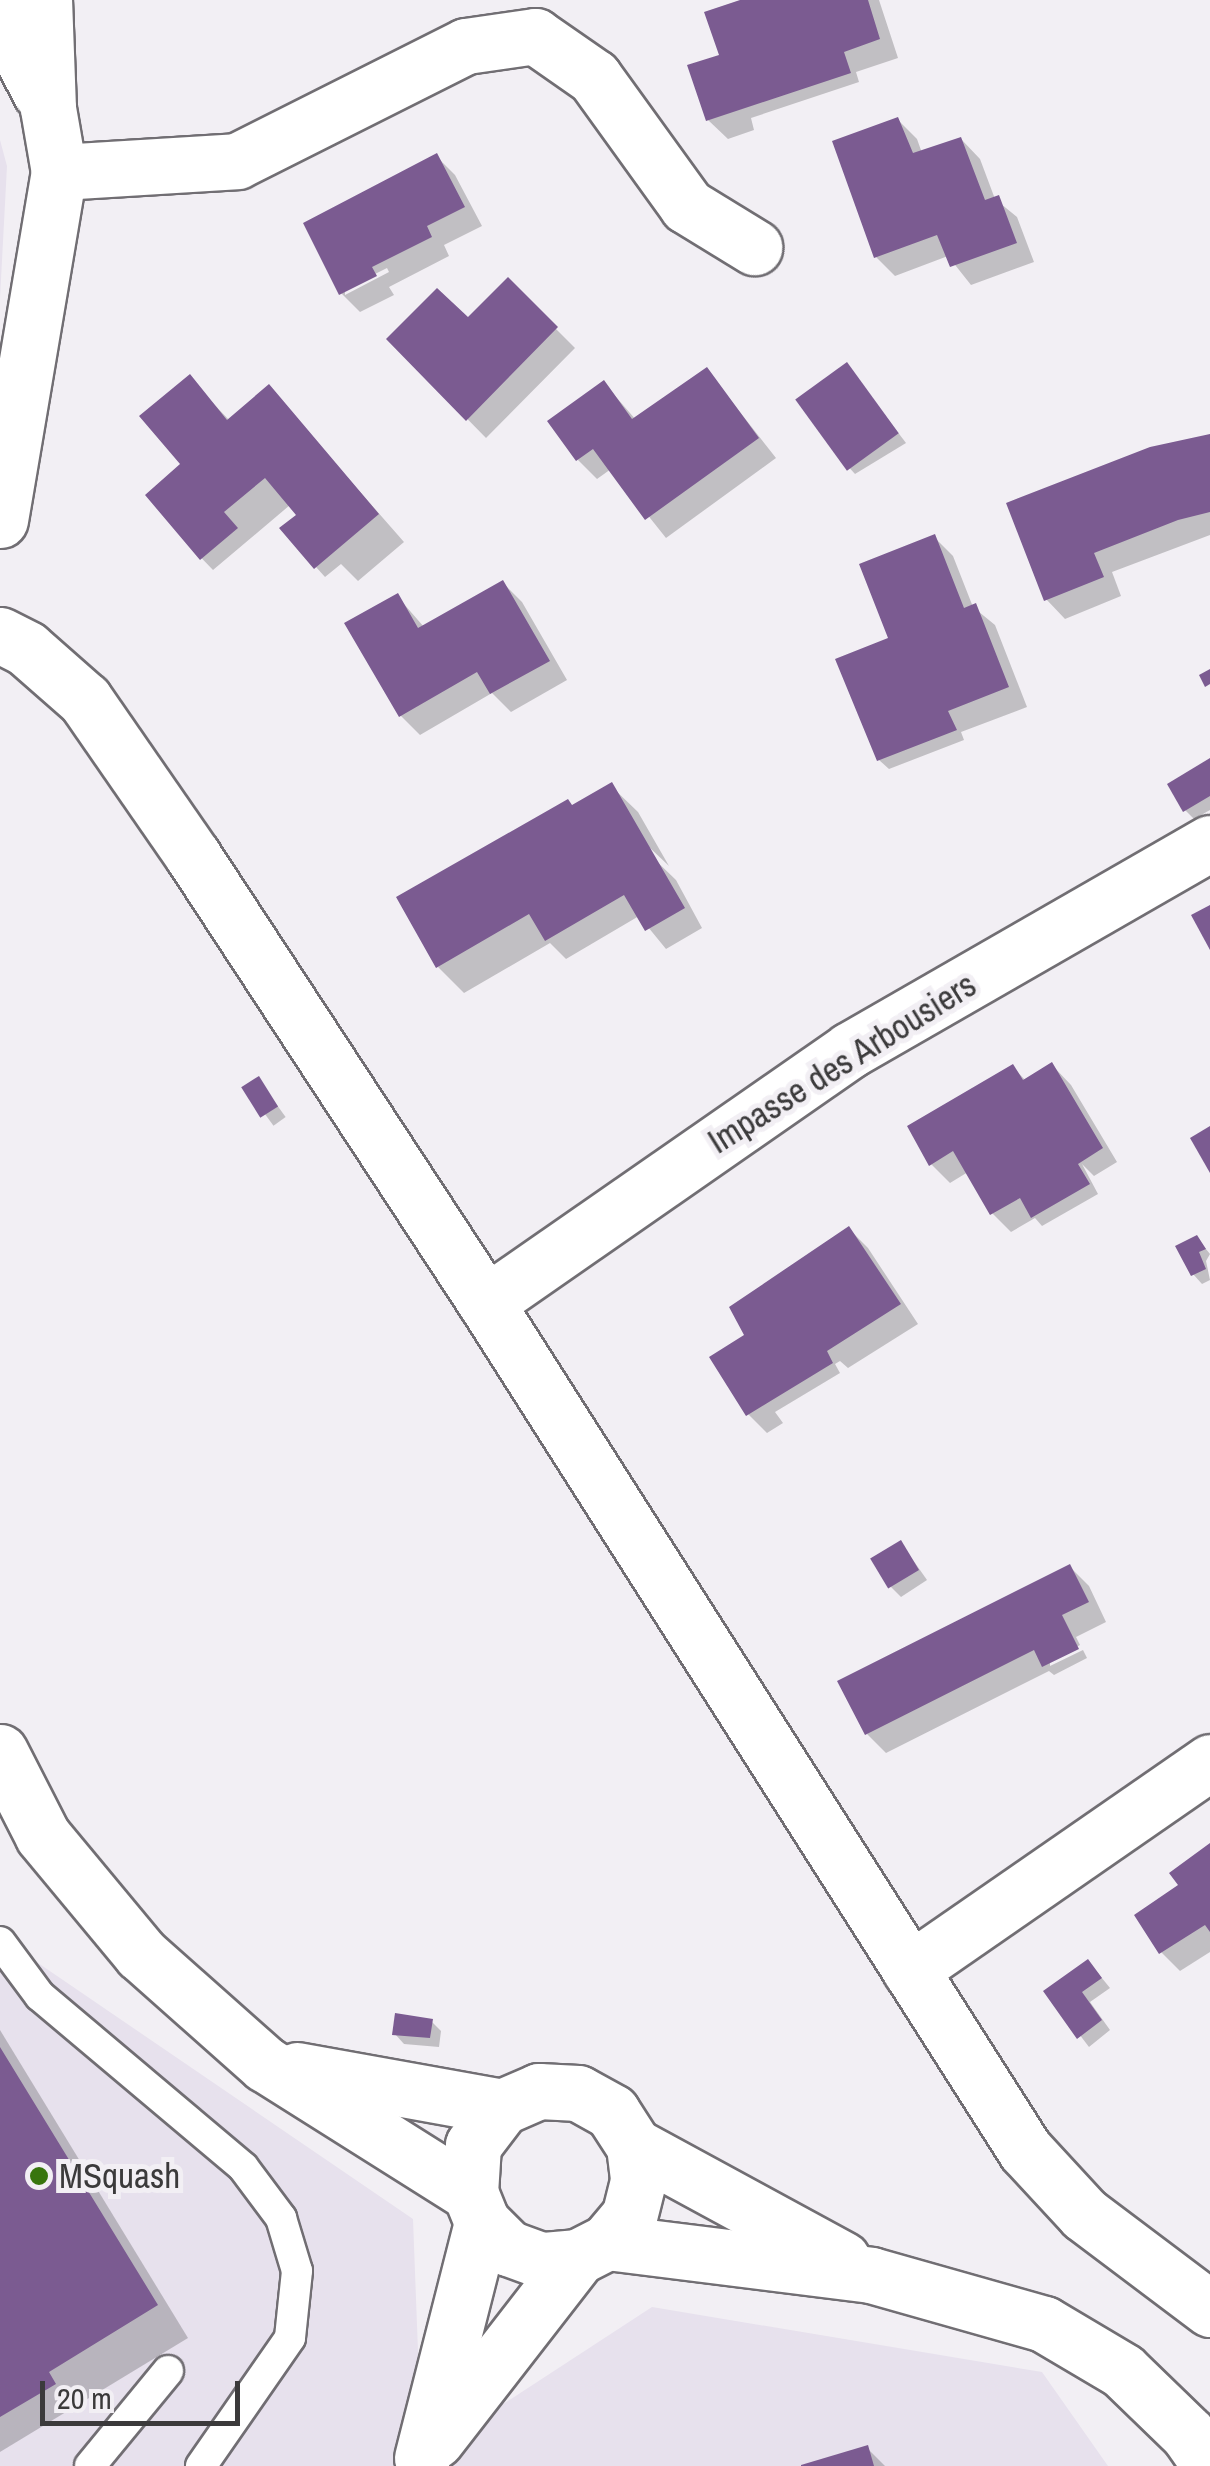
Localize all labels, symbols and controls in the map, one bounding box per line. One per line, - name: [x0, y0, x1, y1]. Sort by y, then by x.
- street label: Impasse des Arbousiers: [700, 963, 984, 1163]
- place label: MSquash: [59, 2155, 180, 2197]
- marker: MSquash: [28, 2165, 50, 2187]
- scale bar: [45, 2361, 245, 2423]
- text: 20 m: [57, 2378, 112, 2418]

